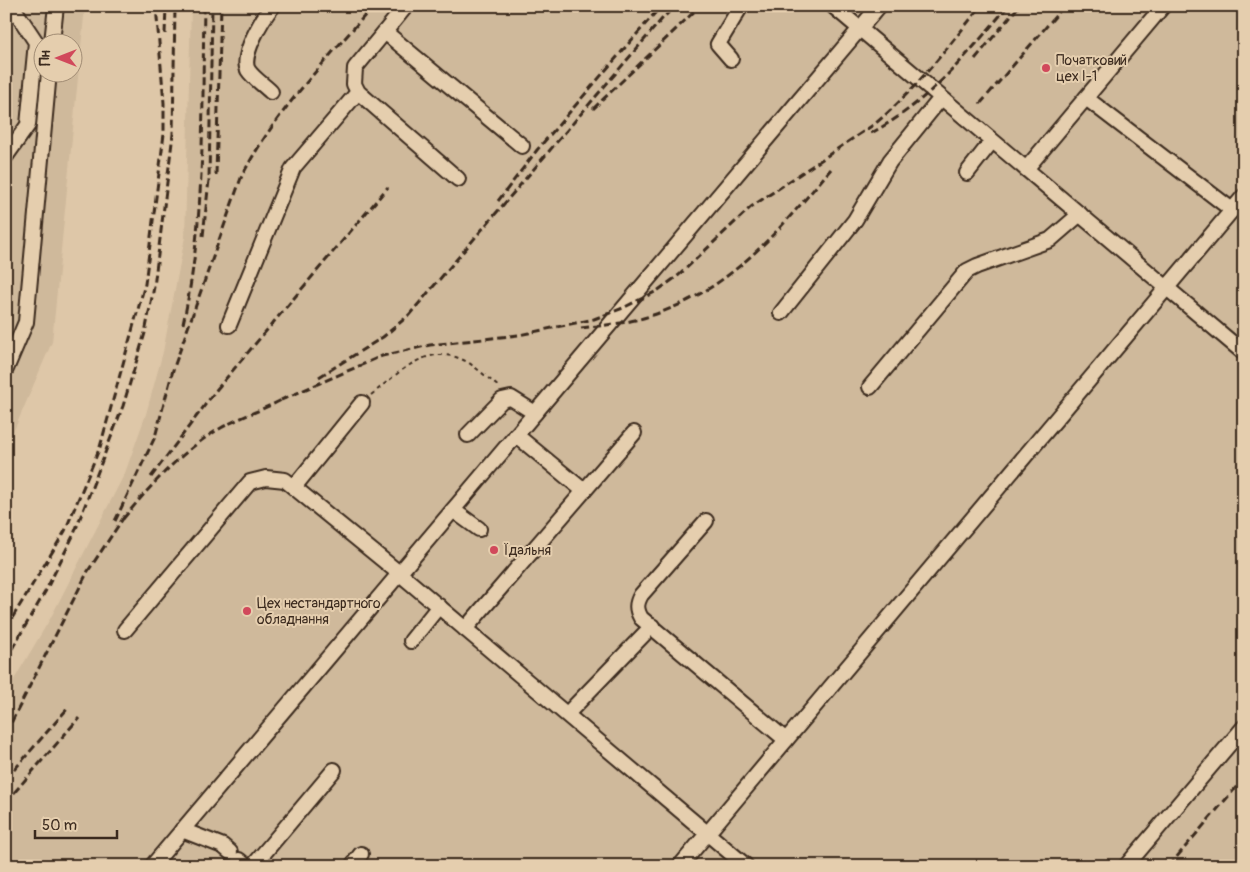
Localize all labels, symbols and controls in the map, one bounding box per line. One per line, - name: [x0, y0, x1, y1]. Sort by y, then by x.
- north arrow: [32, 32, 82, 82]
- text: Пн: [37, 50, 54, 66]
- place label: Початковий цех І-1: [1056, 52, 1127, 85]
- marker: Початковий цех І-1: [1040, 62, 1052, 74]
- place label: Їдальня: [504, 542, 551, 559]
- marker: Їдальня: [488, 544, 500, 556]
- place label: Цех нестандартного обладнання: [257, 595, 381, 628]
- marker: Цех нестандартного обладнання: [241, 605, 253, 617]
- scale bar: [35, 807, 118, 839]
- text: 50 m: [42, 816, 77, 835]

